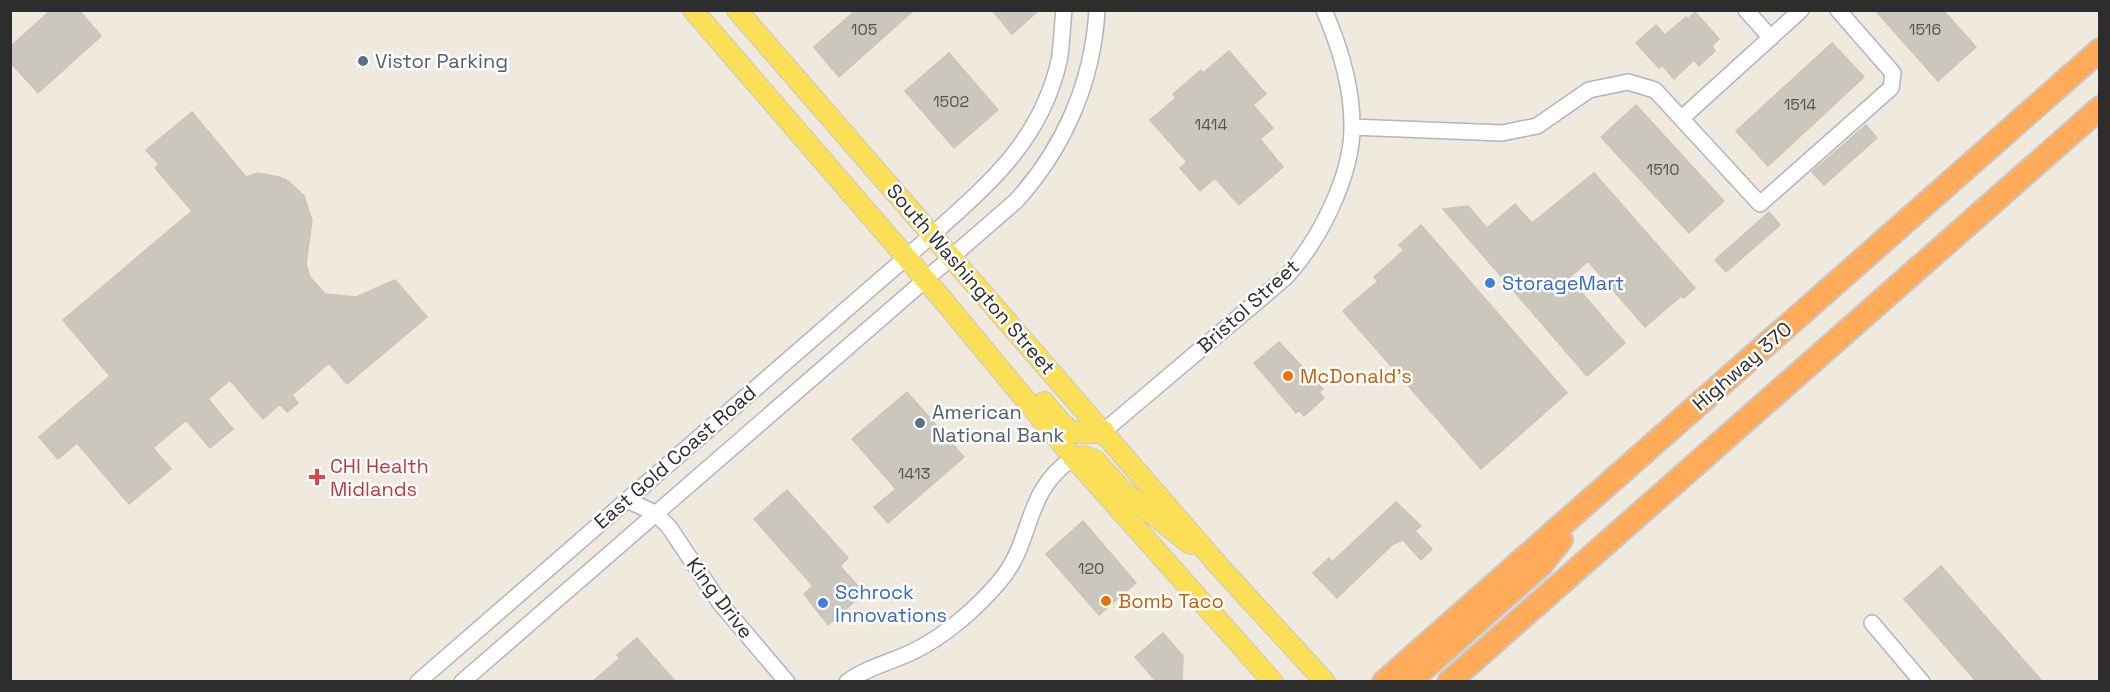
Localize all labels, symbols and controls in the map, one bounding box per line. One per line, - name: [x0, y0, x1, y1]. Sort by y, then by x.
- house number: 105: [851, 19, 877, 40]
- house number: 1516: [1909, 19, 1941, 40]
- place label: Vistor Parking: [375, 48, 508, 74]
- marker: Vistor Parking: [356, 54, 370, 68]
- house number: 1502: [933, 91, 969, 112]
- house number: 1514: [1784, 94, 1816, 115]
- house number: 1414: [1195, 114, 1227, 135]
- house number: 1510: [1647, 159, 1680, 180]
- street label: South Washington Street: [881, 178, 1061, 380]
- street label: Bristol Street: [1192, 253, 1304, 359]
- place label: StorageMart: [1502, 270, 1624, 296]
- marker: StorageMart: [1483, 276, 1497, 290]
- street label: Highway 370: [1687, 316, 1797, 416]
- place label: McDonald's: [1300, 363, 1412, 389]
- marker: McDonald's: [1281, 369, 1295, 383]
- street label: East Gold Coast Road: [589, 380, 761, 534]
- place label: American National Bank: [932, 399, 1064, 448]
- marker: American National Bank: [913, 416, 927, 430]
- place label: CHI Health Midlands: [330, 453, 429, 502]
- house number: 1413: [898, 463, 930, 484]
- marker: CHI Health Midlands: [308, 468, 326, 486]
- street label: King Drive: [681, 552, 759, 644]
- house number: 120: [1078, 558, 1104, 579]
- place label: Schrock Innovations: [835, 579, 947, 628]
- place label: Bomb Taco: [1118, 588, 1224, 614]
- marker: Bomb Taco: [1099, 594, 1113, 608]
- marker: Schrock Innovations: [816, 596, 830, 610]

